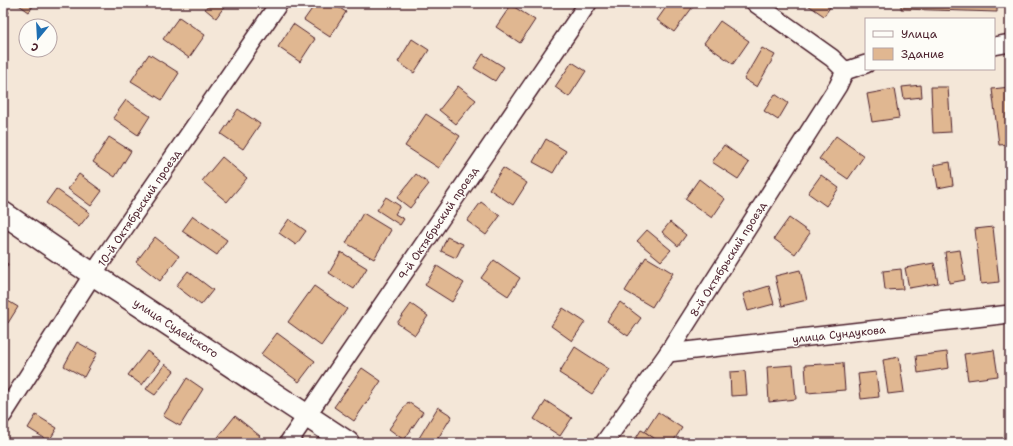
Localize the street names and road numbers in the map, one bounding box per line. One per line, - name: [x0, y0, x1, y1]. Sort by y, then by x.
- street label: 10-й Октябрьский проезд: [95, 147, 184, 270]
- street label: 9-й Октябрьский проезд: [395, 164, 482, 283]
- street label: 8-й Октябрьский проезд: [687, 199, 770, 320]
- street label: улица Судейского: [130, 295, 221, 362]
- street label: улица Сундукова: [792, 322, 887, 347]

